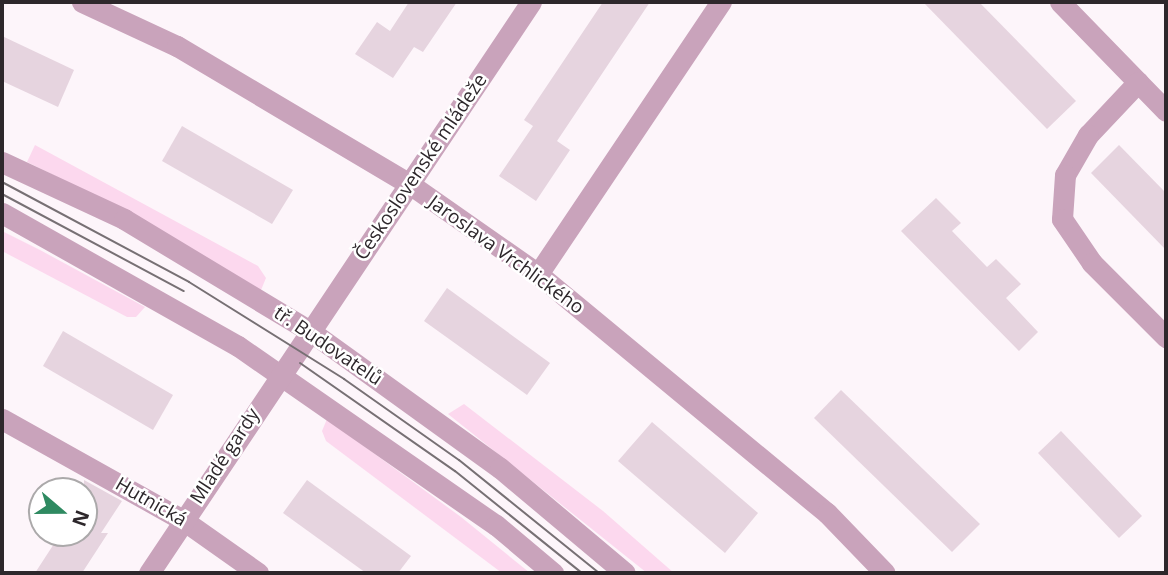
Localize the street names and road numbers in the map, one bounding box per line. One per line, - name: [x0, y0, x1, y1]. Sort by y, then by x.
- street label: Československé mládeže: [350, 70, 492, 264]
- street label: Jaroslava Vrchlického: [424, 191, 588, 319]
- street label: tř. Budovatelů: [270, 301, 386, 391]
- street label: Mladé gardy: [186, 404, 264, 508]
- street label: Hutnická: [111, 472, 191, 532]

